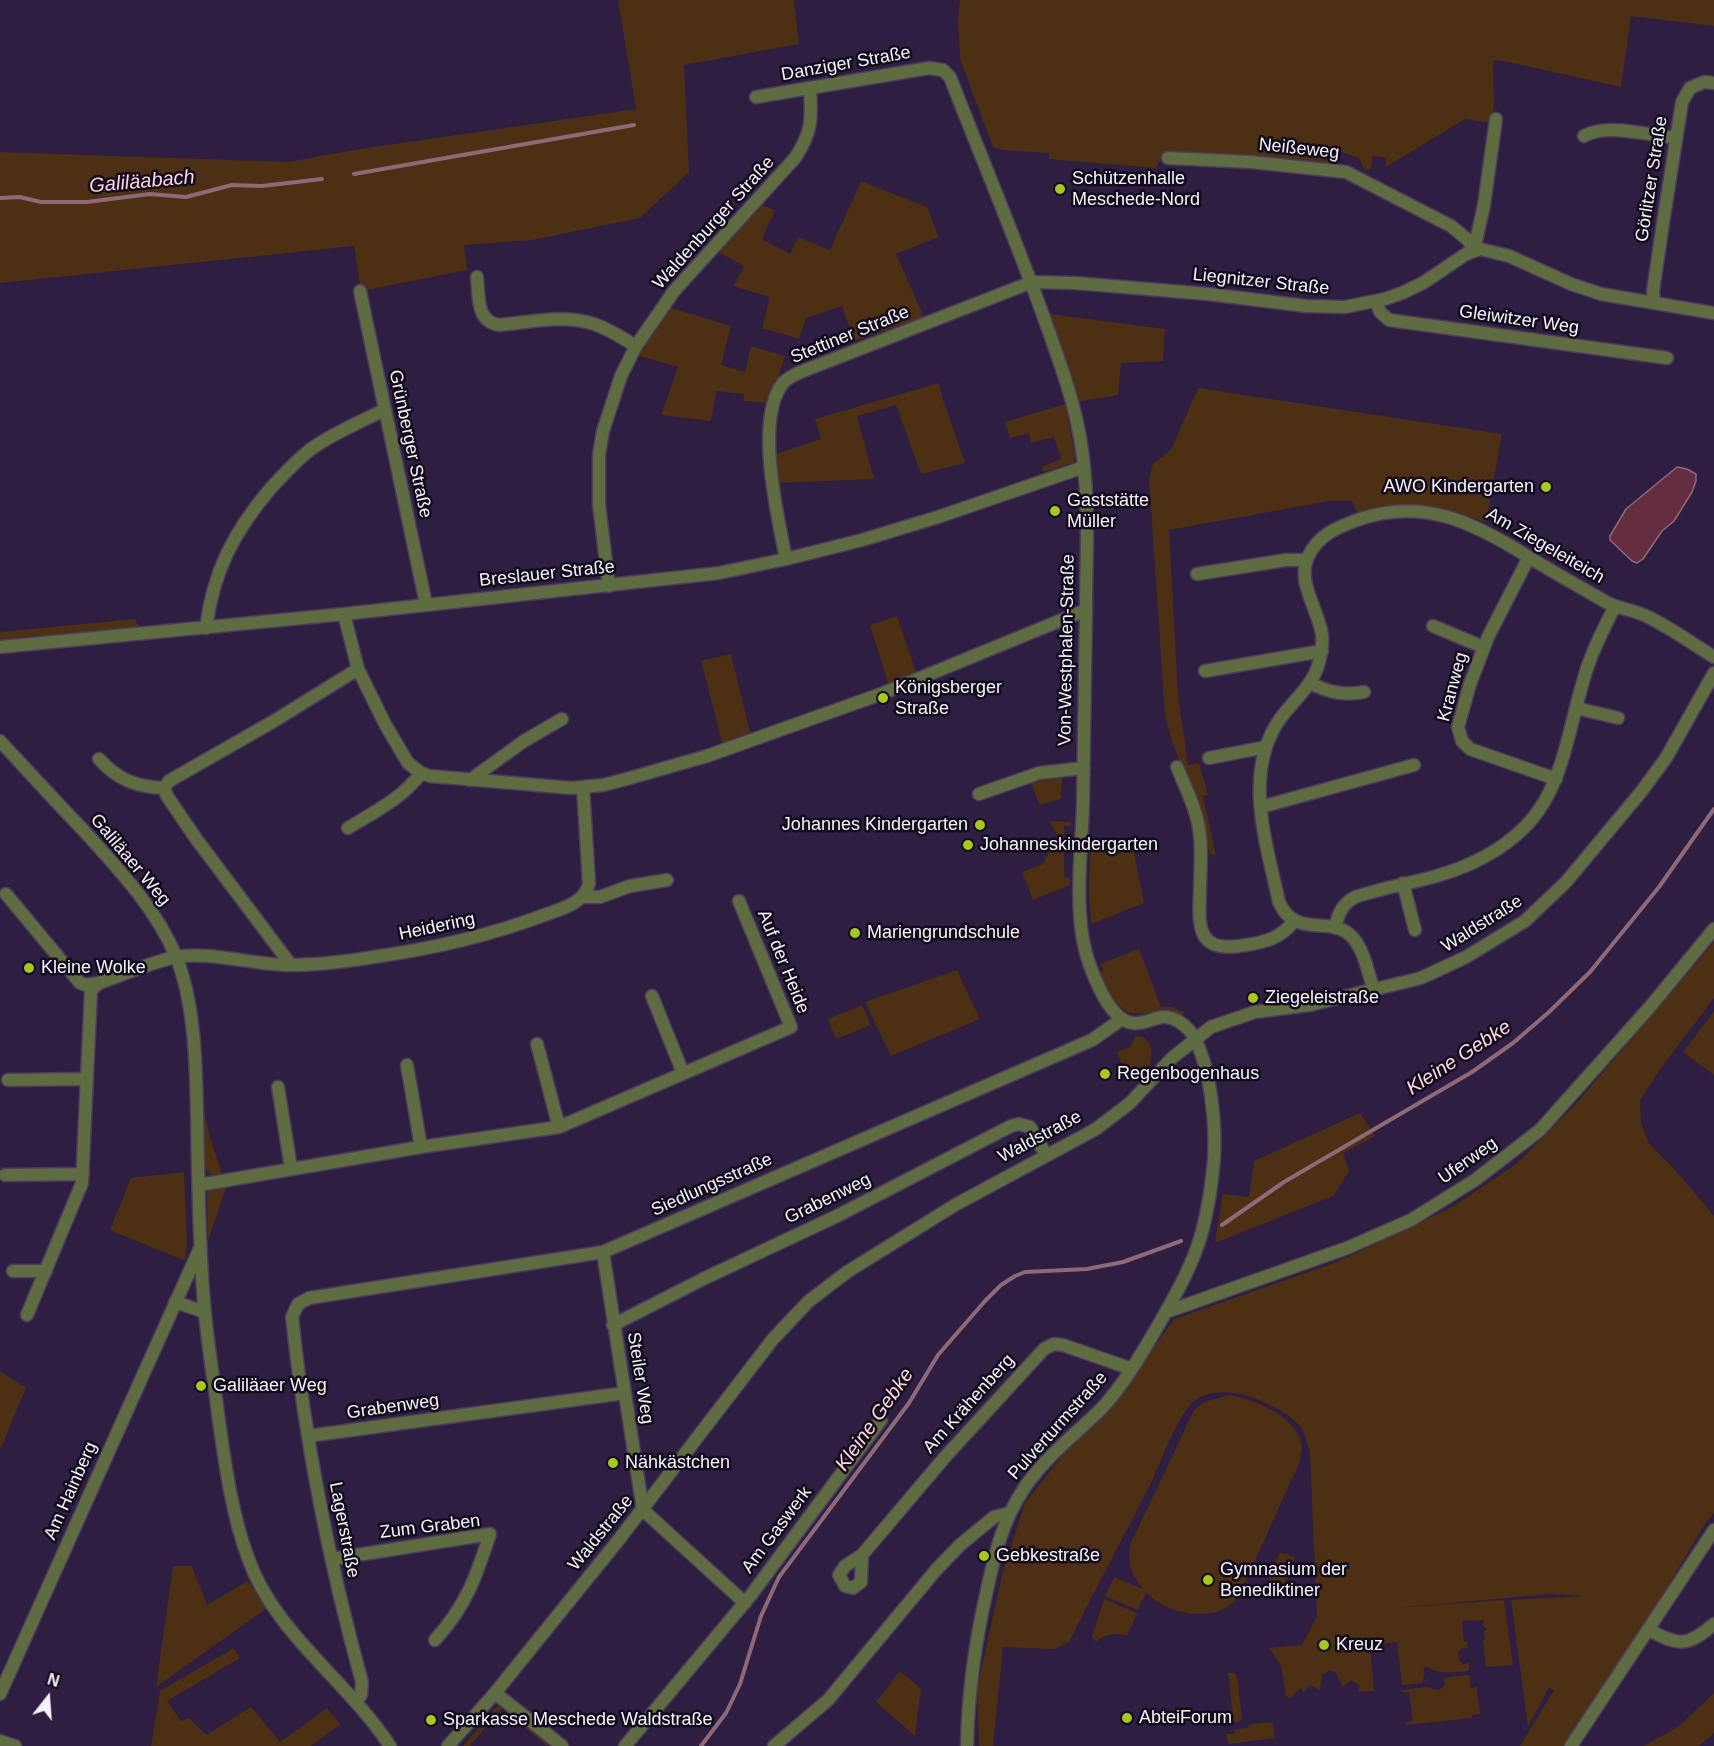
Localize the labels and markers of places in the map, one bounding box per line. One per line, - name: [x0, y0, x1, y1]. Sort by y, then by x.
- place label: Schützenhalle Meschede-Nord: [1072, 168, 1200, 210]
- marker: Schützenhalle Meschede-Nord: [1053, 182, 1067, 196]
- place label: AWO Kindergarten: [1384, 476, 1534, 498]
- marker: AWO Kindergarten: [1539, 480, 1553, 494]
- place label: Gaststätte Müller: [1067, 490, 1149, 532]
- marker: Gaststätte Müller: [1048, 504, 1062, 518]
- place label: Königsberger Straße: [895, 677, 1002, 720]
- marker: Königsberger Straße: [876, 691, 890, 705]
- place label: Johannes Kindergarten: [782, 814, 968, 836]
- marker: Johannes Kindergarten: [973, 818, 987, 832]
- place label: Johanneskindergarten: [980, 834, 1158, 856]
- marker: Johanneskindergarten: [961, 838, 975, 852]
- place label: Mariengrundschule: [867, 922, 1020, 944]
- marker: Mariengrundschule: [848, 926, 862, 940]
- place label: Kleine Wolke: [41, 957, 146, 979]
- marker: Kleine Wolke: [22, 961, 36, 975]
- place label: Ziegeleistraße: [1265, 987, 1379, 1009]
- marker: Ziegeleistraße: [1246, 991, 1260, 1005]
- place label: Regenbogenhaus: [1117, 1063, 1259, 1085]
- marker: Regenbogenhaus: [1098, 1067, 1112, 1081]
- place label: Galiläaer Weg: [213, 1375, 327, 1397]
- marker: Galiläaer Weg: [194, 1379, 208, 1393]
- place label: Nähkästchen: [625, 1452, 730, 1474]
- marker: Nähkästchen: [606, 1456, 620, 1470]
- place label: Gebkestraße: [996, 1545, 1100, 1567]
- marker: Gebkestraße: [977, 1549, 991, 1563]
- place label: Gymnasium der Benediktiner: [1220, 1559, 1347, 1602]
- marker: Gymnasium der Benediktiner: [1201, 1573, 1215, 1587]
- place label: Kreuz: [1336, 1634, 1383, 1656]
- marker: Kreuz: [1317, 1638, 1331, 1652]
- place label: AbteiForum: [1139, 1707, 1232, 1729]
- place label: Sparkasse Meschede Waldstraße: [443, 1709, 712, 1731]
- marker: AbteiForum: [1120, 1711, 1134, 1725]
- marker: Sparkasse Meschede Waldstraße: [424, 1713, 438, 1727]

